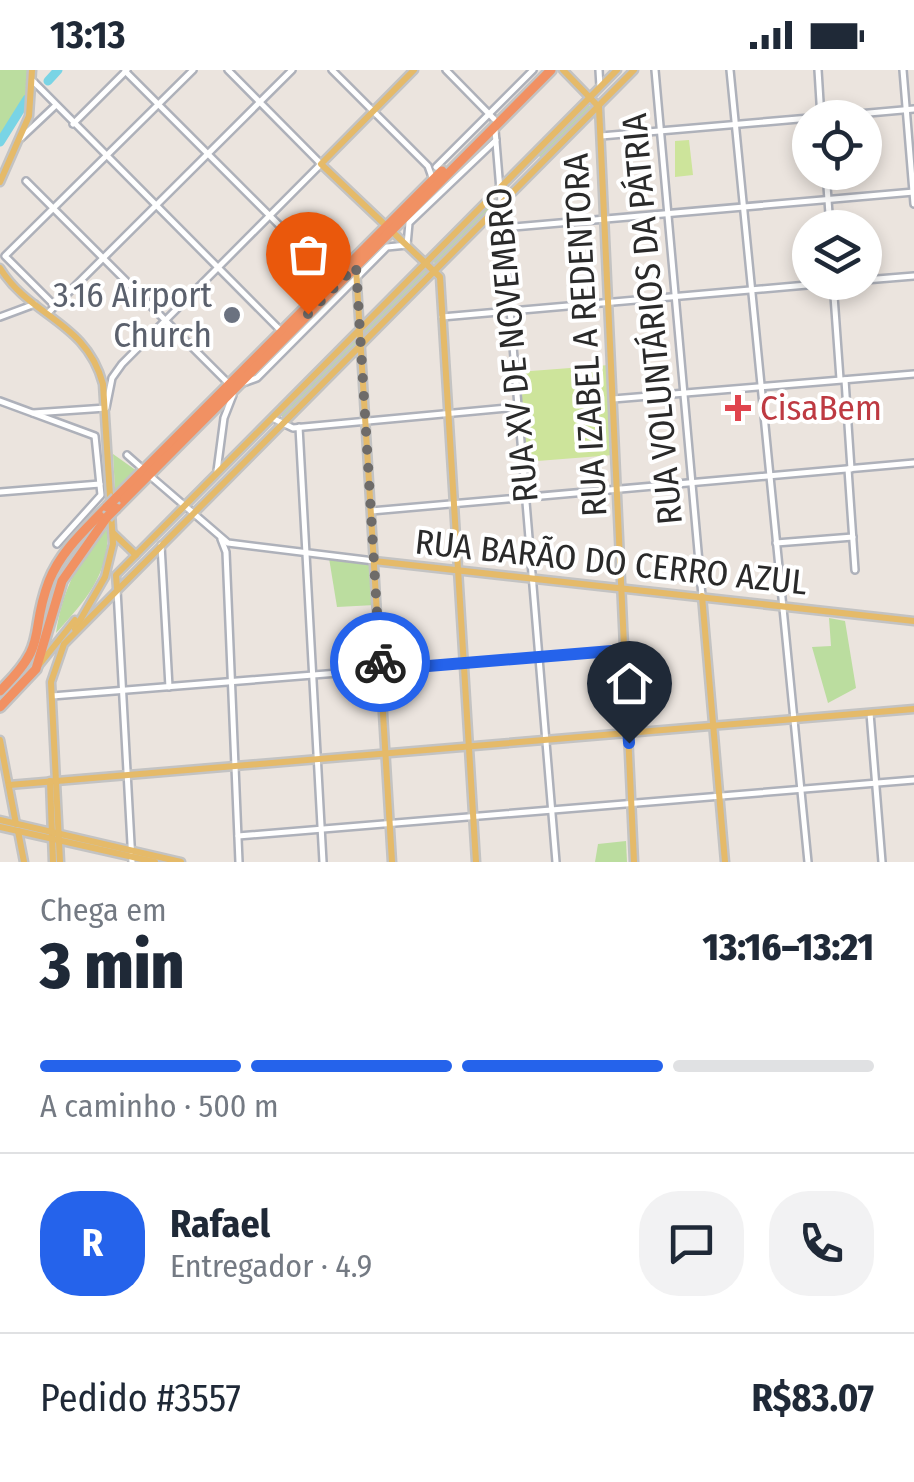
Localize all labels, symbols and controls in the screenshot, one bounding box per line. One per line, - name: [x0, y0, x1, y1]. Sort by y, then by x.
- text: 13:13: [50, 12, 126, 58]
- map controls: [792, 100, 882, 300]
- button: locate: [792, 100, 882, 190]
- street label: RUA VOLUNTÁRIOS DA PÁTRIA: [613, 111, 691, 526]
- street label: RUA IZABEL A REDENTORA: [554, 152, 615, 518]
- street label: RUA XV DE NOVEMBRO: [477, 186, 547, 504]
- button: layers: [792, 210, 882, 300]
- pin: [266, 212, 351, 315]
- icon: bag: [281, 227, 336, 282]
- place label: 3.16 Airport Church: [53, 274, 213, 356]
- marker: 3.16 Airport Church: [221, 304, 243, 326]
- place label: CisaBem: [760, 387, 882, 429]
- marker: CisaBem: [725, 395, 751, 421]
- street label: RUA BARÃO DO CERRO AZUL: [413, 521, 810, 604]
- courier: [330, 612, 430, 712]
- icon: bike: [353, 635, 408, 690]
- pin: [587, 641, 672, 744]
- icon: home: [602, 656, 657, 711]
- text: Chega em: [40, 891, 167, 929]
- text: 13:16–13:21: [702, 924, 874, 970]
- text: 3 min: [40, 927, 185, 1005]
- text: A caminho · 500 m: [40, 1087, 279, 1125]
- button: chat: [639, 1191, 744, 1296]
- button: phone: [769, 1191, 874, 1296]
- text: Rafael: [170, 1201, 270, 1247]
- text: R: [82, 1220, 103, 1266]
- text: Entregador · 4.9: [170, 1247, 372, 1285]
- text: Pedido #3557: [40, 1375, 241, 1421]
- text: R$83.07: [752, 1375, 874, 1421]

